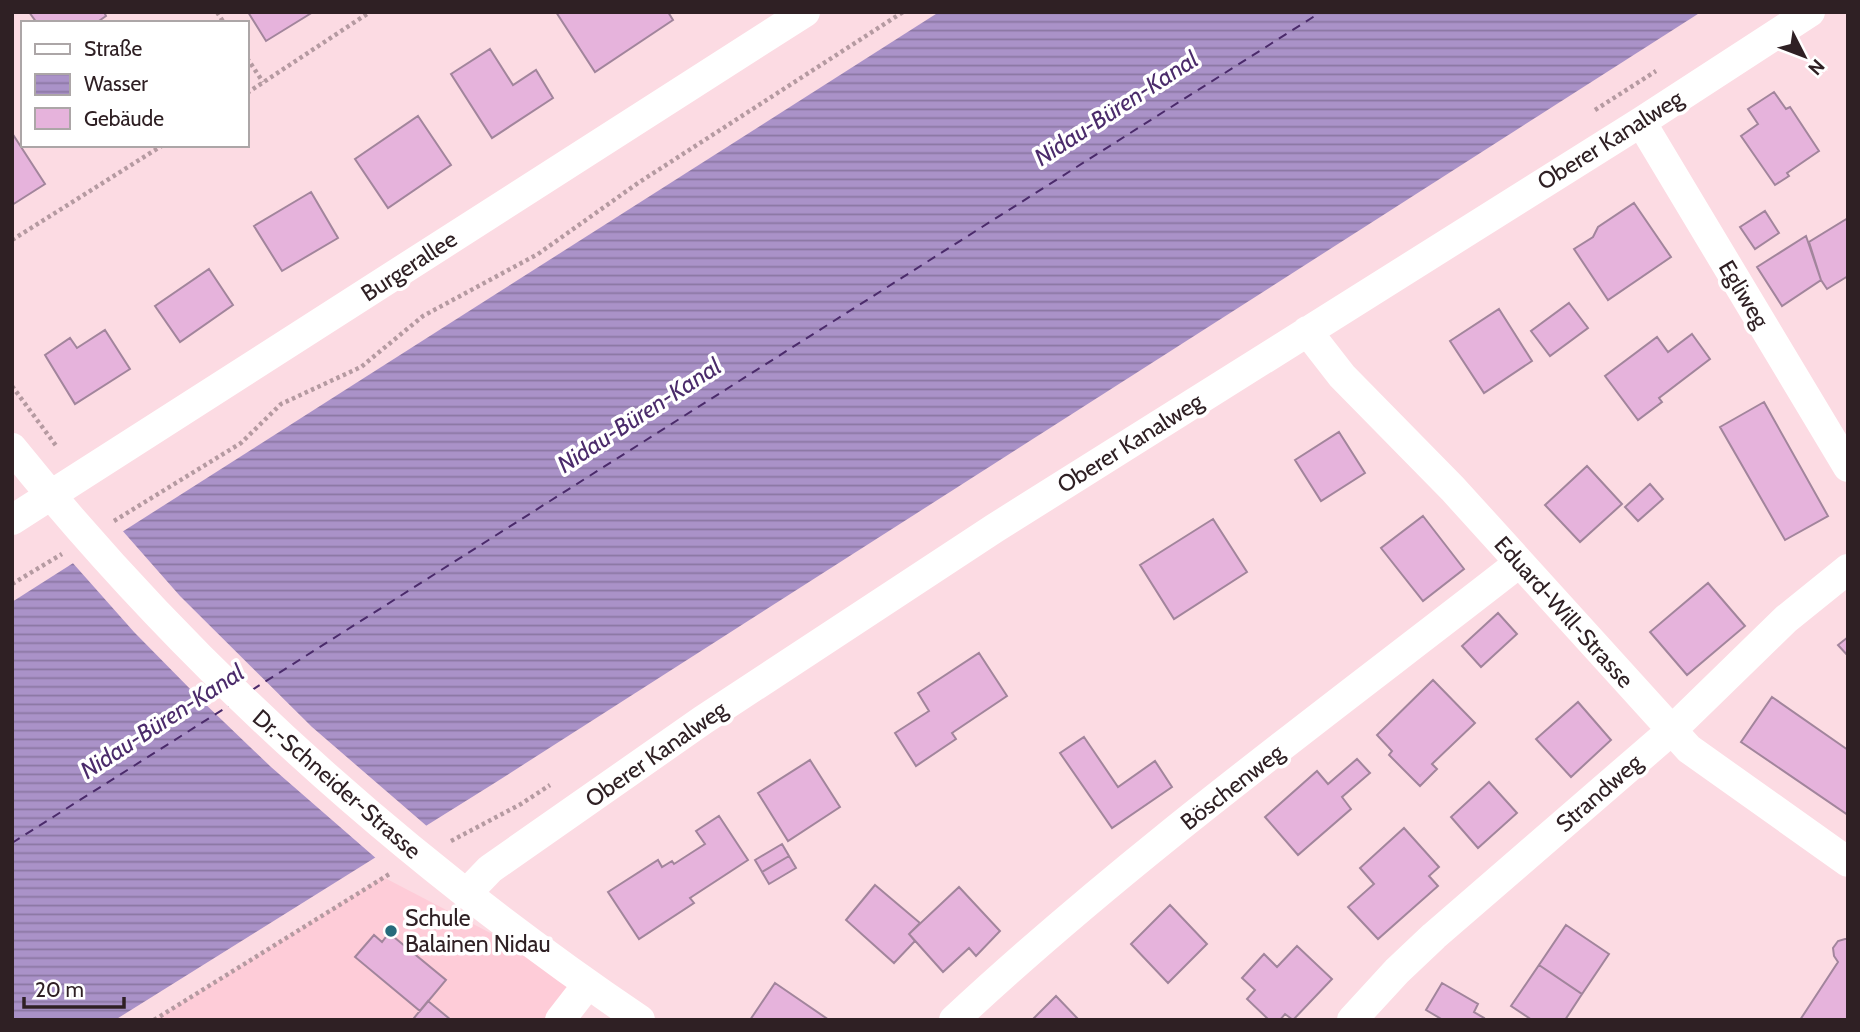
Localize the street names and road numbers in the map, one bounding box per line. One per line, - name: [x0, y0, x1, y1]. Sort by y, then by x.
- street label: Oberer Kanalweg: [1532, 84, 1688, 196]
- street label: Burgerallee: [356, 225, 462, 307]
- street label: Egliweg: [1713, 255, 1775, 333]
- street label: Oberer Kanalweg: [1052, 387, 1208, 499]
- street label: Eduard-Will-Strasse: [1489, 530, 1640, 694]
- street label: Oberer Kanalweg: [580, 695, 733, 813]
- street label: Dr.-Schneider-Strasse: [247, 703, 427, 865]
- street label: Böschenweg: [1175, 738, 1290, 836]
- street label: Strandweg: [1550, 748, 1648, 838]

